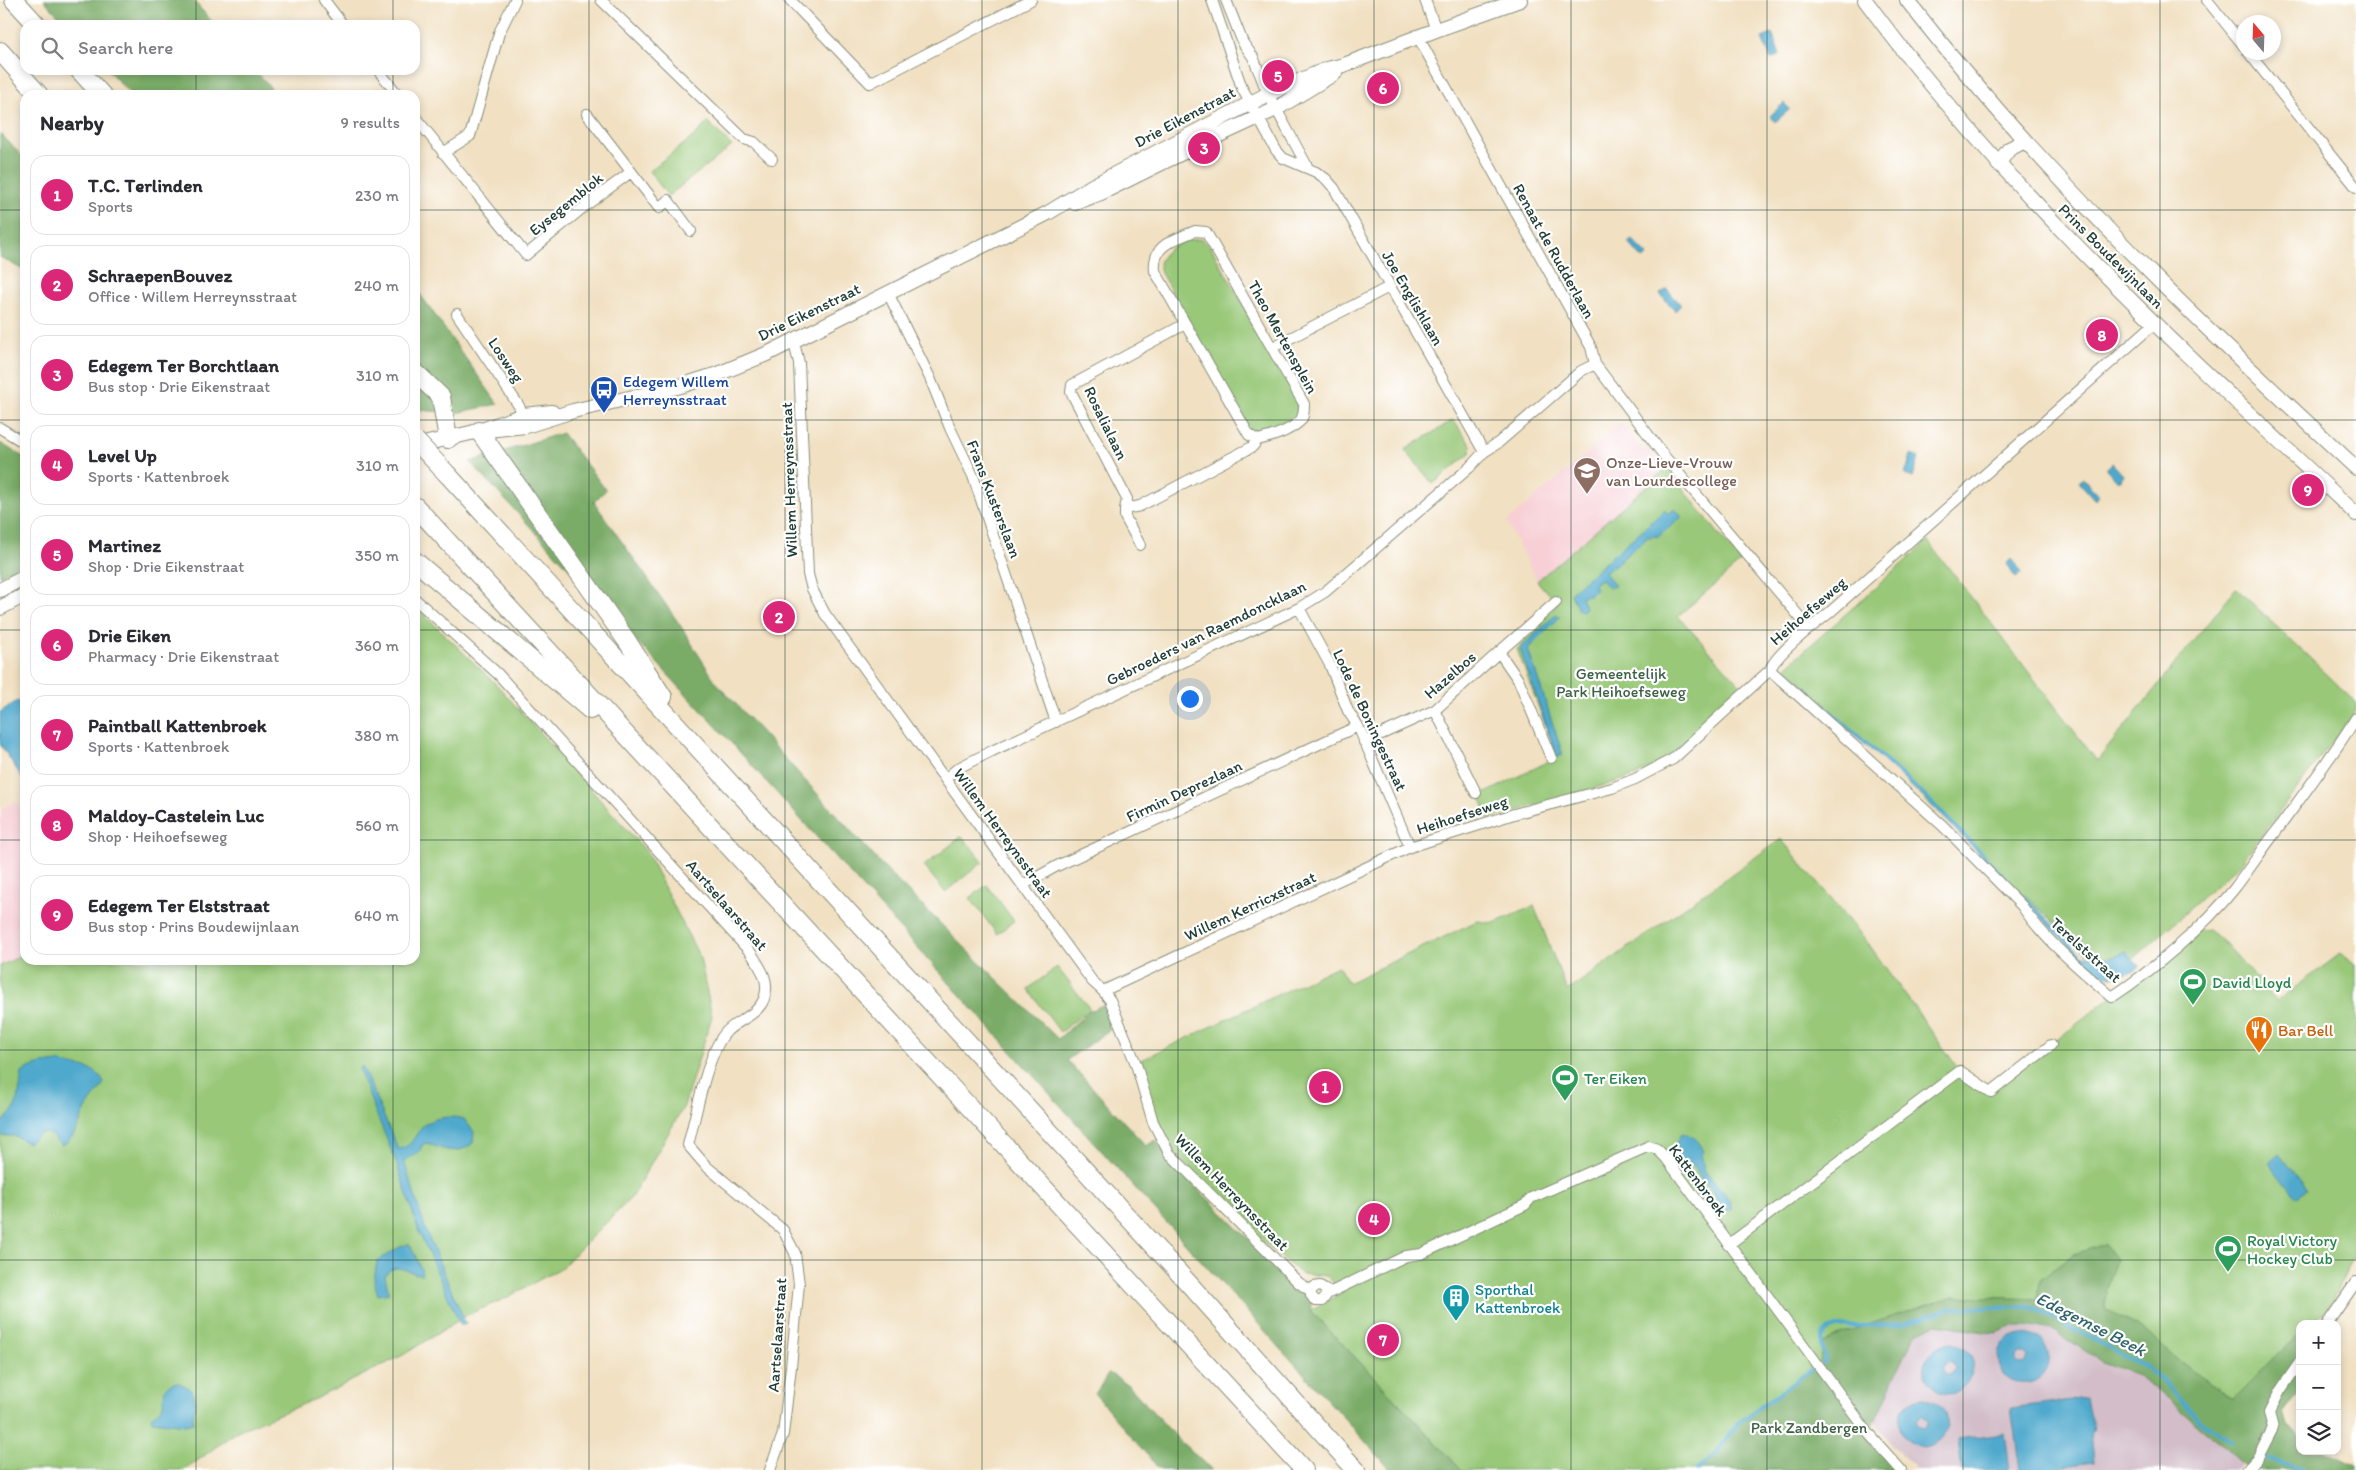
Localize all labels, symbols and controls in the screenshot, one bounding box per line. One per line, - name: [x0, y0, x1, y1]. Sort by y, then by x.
- north arrow: [2236, 15, 2281, 60]
- search box: [20, 20, 420, 75]
- icon: search: [38, 34, 66, 62]
- text: Search here: [78, 36, 173, 59]
- pin: 5: [1262, 57, 1294, 95]
- pin: 6: [1367, 69, 1399, 107]
- street label: Drie Eikenstraat: [1131, 82, 1239, 152]
- text: Nearby: [40, 110, 104, 135]
- text: 9 results: [341, 113, 400, 132]
- pin: 3: [1188, 129, 1220, 167]
- street label: Eysegemblok: [525, 168, 607, 240]
- text: T.C. Terlinden: [88, 174, 203, 197]
- street label: Renaat de Rudderlaan: [1509, 180, 1599, 322]
- text: 1: [53, 186, 61, 205]
- text: 230 m: [355, 186, 399, 205]
- text: Sports: [88, 197, 133, 216]
- street label: Prins Boudewijnlaan: [2055, 200, 2167, 312]
- street label: Joe Englishlaan: [1378, 247, 1448, 349]
- text: SchraepenBouvez: [88, 264, 232, 287]
- text: 2: [53, 276, 61, 295]
- text: 240 m: [354, 276, 399, 295]
- street label: Theo Mertensplein: [1244, 277, 1322, 397]
- street label: Drie Eikenstraat: [755, 279, 863, 345]
- text: Office · Willem Herreynsstraat: [88, 287, 297, 306]
- pin: 8: [2086, 316, 2118, 354]
- street label: Losweg: [484, 334, 528, 387]
- text: Edegem Ter Borchtlaan: [88, 354, 279, 377]
- text: 3: [53, 366, 61, 385]
- text: 310 m: [356, 366, 399, 385]
- place label: Edegem Willem Herreynsstraat: [623, 372, 729, 409]
- bus stop icon: Edegem Willem Herreynsstraat: [589, 375, 619, 414]
- text: Bus stop · Drie Eikenstraat: [88, 377, 270, 396]
- street label: Rosalialaan: [1080, 383, 1132, 463]
- street label: Willem Herreynsstraat: [777, 402, 801, 558]
- street label: Frans Kusterslaan: [963, 437, 1025, 561]
- text: Level Up: [88, 444, 157, 467]
- place label: Onze-Lieve-Vrouw van Lourdescollege: [1606, 453, 1737, 490]
- text: 4: [52, 456, 62, 475]
- text: 310 m: [356, 456, 399, 475]
- school or university icon: Onze-Lieve-Vrouw van Lourdescollege: [1572, 456, 1602, 495]
- text: Sports · Kattenbroek: [88, 467, 229, 486]
- pin: 9: [2292, 471, 2324, 509]
- text: Martinez: [88, 534, 161, 557]
- text: 5: [53, 546, 61, 565]
- text: 350 m: [355, 546, 399, 565]
- text: Shop · Drie Eikenstraat: [88, 557, 244, 576]
- street label: Heihoefseweg: [1766, 572, 1851, 649]
- street label: Gebroeders van Raemdoncklaan: [1103, 576, 1309, 690]
- pin: 2: [763, 598, 795, 636]
- text: Drie Eiken: [88, 624, 171, 647]
- text: 6: [53, 636, 61, 655]
- text: 360 m: [355, 636, 399, 655]
- street label: Lode de Boningestraat: [1329, 646, 1411, 794]
- text: Pharmacy · Drie Eikenstraat: [88, 647, 279, 666]
- street label: Hazelbos: [1420, 647, 1480, 703]
- park label: Gemeentelijk Park Heihoefseweg: [1556, 664, 1687, 701]
- your location: [1177, 686, 1203, 712]
- text: Paintball Kattenbroek: [88, 714, 267, 737]
- text: 7: [53, 726, 61, 745]
- text: 380 m: [355, 726, 399, 745]
- text: Sports · Kattenbroek: [88, 737, 229, 756]
- street label: Firmin Deprezlaan: [1123, 756, 1245, 826]
- street label: Willem Herreynsstraat: [950, 765, 1056, 901]
- street label: Heihoefseweg: [1414, 791, 1511, 839]
- text: Maldoy-Castelein Luc: [88, 804, 264, 827]
- text: 8: [53, 816, 61, 835]
- text: 560 m: [355, 816, 399, 835]
- text: Shop · Heihoefseweg: [88, 827, 227, 846]
- street label: Aartselaarstraat: [682, 856, 772, 954]
- street label: Willem Kerricxstraat: [1181, 867, 1319, 945]
- text: Edegem Ter Elststraat: [88, 894, 270, 917]
- text: 9: [53, 906, 61, 925]
- text: 640 m: [354, 906, 399, 925]
- street label: Terelststraat: [2047, 913, 2125, 987]
- text: Bus stop · Prins Boudewijnlaan: [88, 917, 299, 936]
- sports icon: David Lloyd: [2178, 967, 2208, 1006]
- place label: David Lloyd: [2212, 973, 2292, 992]
- restaurant icon: Bar Bell: [2244, 1015, 2274, 1054]
- place label: Bar Bell: [2278, 1021, 2334, 1040]
- sports icon: Ter Eiken: [1550, 1063, 1580, 1102]
- pin: 1: [1309, 1068, 1341, 1106]
- place label: Ter Eiken: [1584, 1069, 1647, 1088]
- street label: Willem Herreynsstraat: [1171, 1129, 1293, 1255]
- street label: Kattenbroek: [1665, 1140, 1732, 1220]
- pin: 4: [1358, 1200, 1390, 1238]
- place label: Royal Victory Hockey Club: [2247, 1231, 2337, 1268]
- sports icon: Royal Victory Hockey Club: [2213, 1234, 2243, 1273]
- street label: Aartselaarstraat: [764, 1277, 790, 1393]
- place label: Sporthal Kattenbroek: [1475, 1280, 1561, 1317]
- building icon: Sporthal Kattenbroek: [1441, 1283, 1471, 1322]
- water label: Edegemse Beek: [2033, 1287, 2151, 1362]
- map controls: [2296, 1320, 2341, 1455]
- button: +: [2296, 1320, 2341, 1365]
- pin: 7: [1367, 1321, 1399, 1359]
- button: −: [2296, 1365, 2341, 1410]
- button: layers: [2296, 1410, 2341, 1455]
- park label: Park Zandbergen: [1751, 1418, 1868, 1437]

